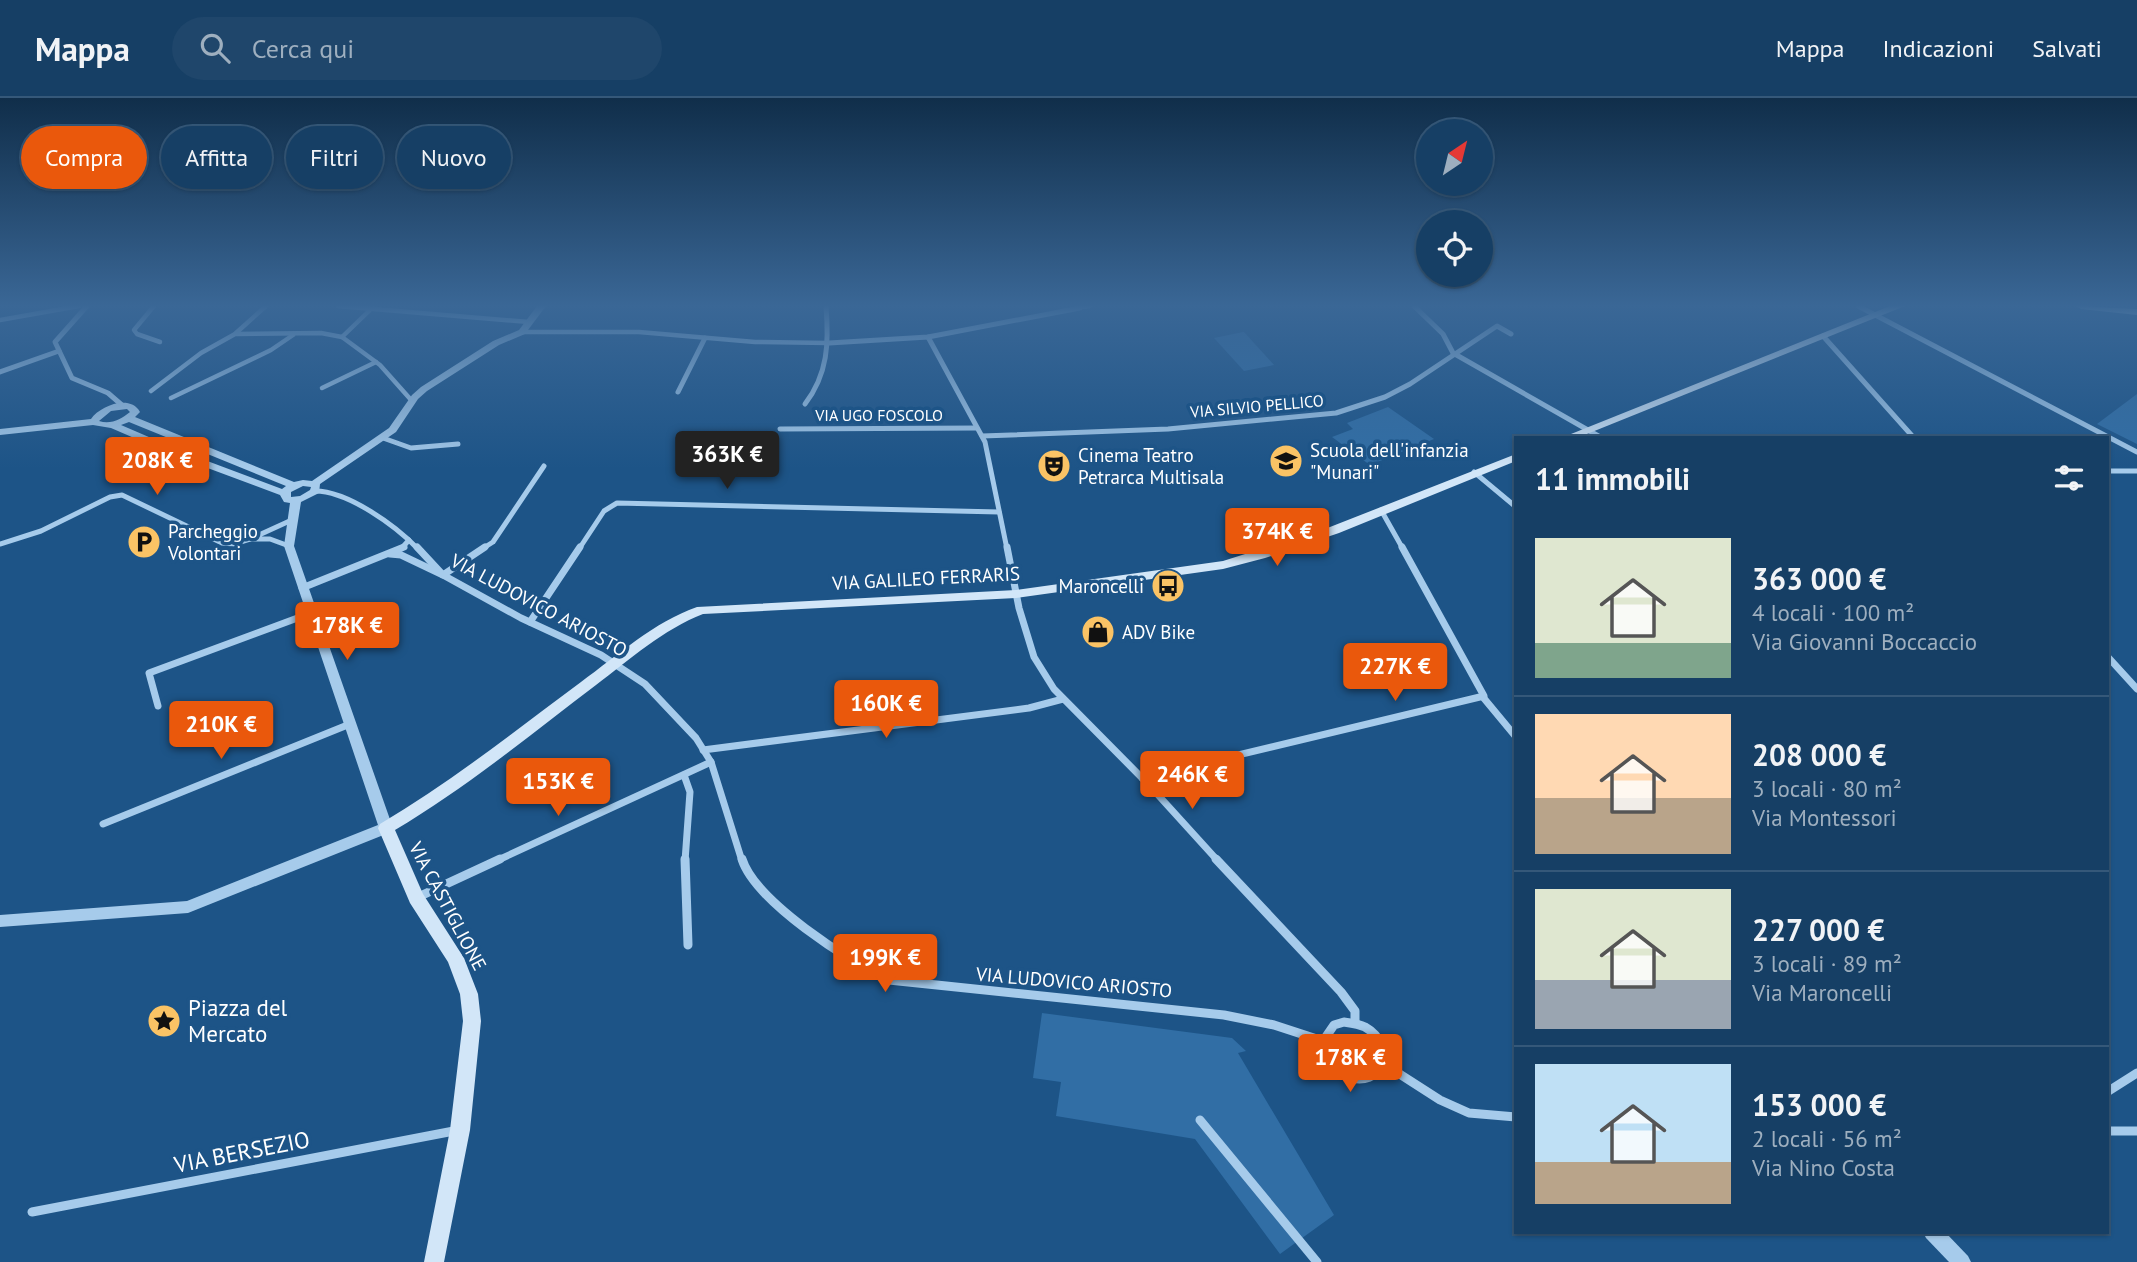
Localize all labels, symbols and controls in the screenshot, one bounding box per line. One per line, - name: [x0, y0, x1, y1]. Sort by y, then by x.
- search box: [172, 17, 662, 80]
- text: Mappa: [35, 27, 130, 70]
- icon: search: [196, 29, 234, 67]
- text: Cerca qui: [252, 32, 354, 65]
- text: Mappa: [1776, 33, 1845, 64]
- text: Indicazioni: [1883, 33, 1994, 64]
- text: Salvati: [2032, 33, 2102, 64]
- north arrow: [1416, 119, 1493, 196]
- map controls: [1416, 119, 1493, 287]
- chip: Compra: [21, 126, 147, 189]
- chip: Affitta: [161, 126, 272, 189]
- chip: Filtri: [286, 126, 383, 189]
- chip: Nuovo: [397, 126, 511, 189]
- button: locate: [1416, 210, 1493, 287]
- street label: VIA SILVIO PELLICO: [1188, 390, 1325, 422]
- street label: VIA UGO FOSCOLO: [814, 405, 943, 425]
- pin: 363K €: [670, 432, 784, 491]
- pin: 208K €: [100, 438, 214, 497]
- place label: Scuola dell'infanzia "Munari": [1310, 438, 1469, 484]
- text: 363K €: [691, 439, 763, 468]
- school or university icon: Scuola dell'infanzia "Munari": [1267, 442, 1305, 480]
- place label: Cinema Teatro Petrarca Multisala: [1078, 443, 1224, 489]
- text: 208K €: [121, 445, 193, 474]
- theatre icon: Cinema Teatro Petrarca Multisala: [1035, 447, 1073, 485]
- text: 11 immobili: [1535, 459, 1690, 498]
- icon: filters: [2050, 459, 2088, 497]
- pin: 374K €: [1220, 508, 1334, 568]
- text: 374K €: [1241, 516, 1313, 545]
- place label: Parcheggio Volontari: [167, 519, 258, 565]
- parking icon: Parcheggio Volontari: [125, 523, 163, 561]
- street label: VIA LUDOVICO ARIOSTO: [446, 548, 631, 662]
- text: 363 000 €: [1752, 559, 1886, 598]
- street label: VIA GALILEO FERRARIS: [830, 561, 1021, 595]
- icon: home: [1591, 566, 1675, 650]
- bus stop icon: Maroncelli: [1149, 567, 1187, 605]
- place label: Maroncelli: [1059, 574, 1144, 598]
- text: 4 locali · 100 m²: [1752, 598, 1914, 627]
- pin: 178K €: [290, 602, 404, 662]
- text: 178K €: [311, 610, 383, 639]
- shop icon: ADV Bike: [1079, 613, 1117, 651]
- place label: ADV Bike: [1122, 620, 1195, 644]
- text: Via Giovanni Boccaccio: [1752, 627, 1977, 656]
- pin: 227K €: [1338, 644, 1452, 703]
- text: 227K €: [1359, 651, 1431, 680]
- pin: 160K €: [829, 680, 943, 740]
- text: 160K €: [850, 688, 922, 717]
- pin: 210K €: [164, 702, 278, 761]
- text: 210K €: [185, 709, 257, 738]
- text: 208 000 €: [1752, 735, 1886, 774]
- icon: home: [1591, 742, 1675, 826]
- pin: 246K €: [1135, 752, 1249, 811]
- pin: 153K €: [501, 758, 615, 818]
- text: 246K €: [1156, 759, 1228, 788]
- text: 153K €: [522, 766, 594, 795]
- text: 3 locali · 80 m²: [1752, 774, 1902, 803]
- text: Via Montessori: [1752, 803, 1897, 832]
- street label: VIA CASTIGLIONE: [404, 837, 492, 974]
- text: 227 000 €: [1752, 910, 1885, 949]
- icon: home: [1591, 917, 1675, 1001]
- pin: 199K €: [828, 934, 942, 994]
- text: 199K €: [849, 942, 921, 971]
- text: 3 locali · 89 m²: [1752, 949, 1902, 978]
- street label: VIA LUDOVICO ARIOSTO: [974, 961, 1173, 1003]
- text: Via Maroncelli: [1752, 978, 1892, 1007]
- place label: Piazza del Mercato: [188, 993, 288, 1048]
- place icon: Piazza del Mercato: [145, 1002, 183, 1040]
- pin: 178K €: [1293, 1034, 1407, 1094]
- text: 178K €: [1314, 1042, 1386, 1071]
- text: 153 000 €: [1752, 1085, 1886, 1124]
- icon: home: [1591, 1092, 1675, 1176]
- street label: VIA BERSEZIO: [171, 1124, 312, 1179]
- text: 2 locali · 56 m²: [1752, 1124, 1902, 1153]
- text: Via Nino Costa: [1752, 1153, 1895, 1182]

